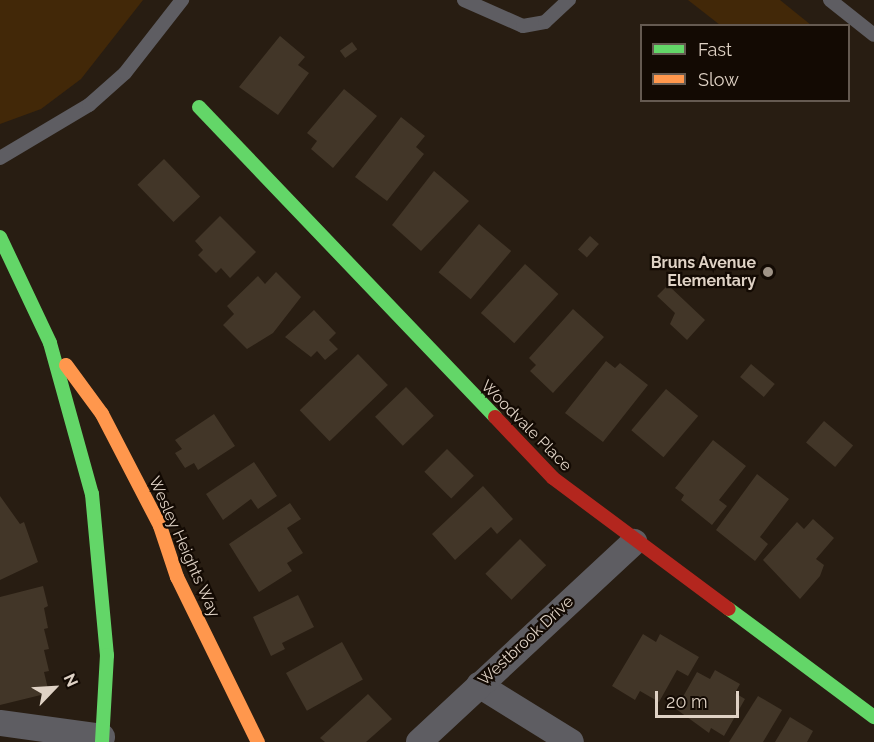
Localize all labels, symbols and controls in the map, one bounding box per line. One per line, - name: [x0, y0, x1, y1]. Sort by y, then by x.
- legend: [640, 24, 850, 102]
- text: Fast: [698, 39, 732, 60]
- text: Slow: [698, 69, 739, 90]
- place label: Bruns Avenue Elementary: [650, 253, 756, 291]
- marker: Bruns Avenue Elementary: [761, 265, 775, 279]
- street label: Woodvale Place: [477, 377, 575, 475]
- street label: Wesley Heights Way: [144, 473, 224, 621]
- street label: Westbrook Drive: [474, 592, 578, 690]
- north arrow: [24, 658, 84, 718]
- text: N: [60, 671, 82, 690]
- scale bar: [658, 679, 742, 717]
- text: 20 m: [666, 691, 708, 712]

